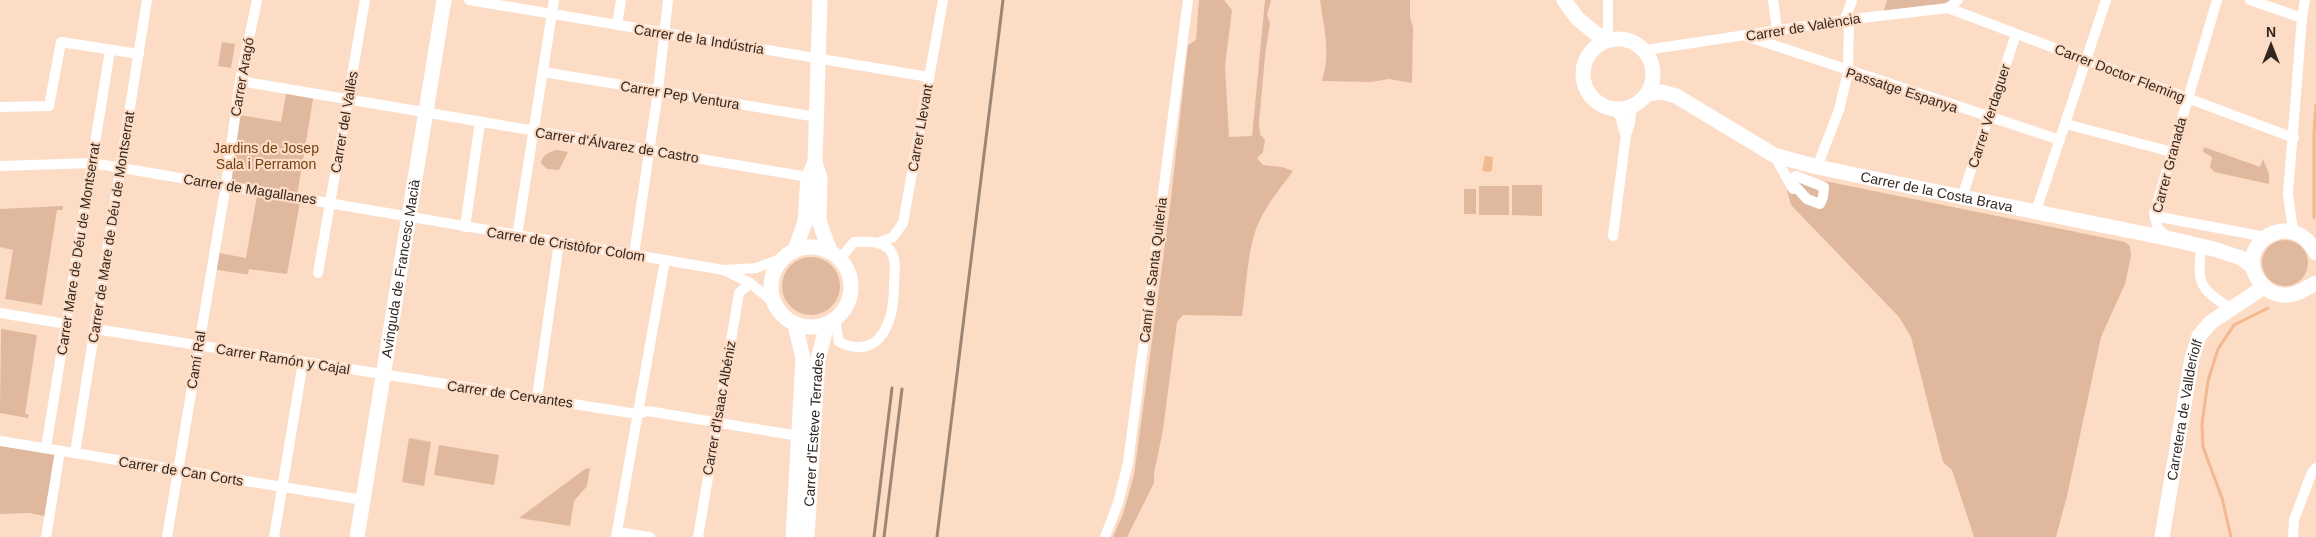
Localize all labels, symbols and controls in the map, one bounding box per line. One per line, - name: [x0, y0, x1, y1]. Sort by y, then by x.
- street label: Carrer de València: [1745, 10, 1862, 44]
- north arrow: [2246, 20, 2296, 70]
- street label: Carrer de la Indústria: [633, 21, 765, 57]
- text: N: [2266, 24, 2276, 40]
- street label: Carrer Aragó: [227, 36, 257, 118]
- street label: Carrer Doctor Fleming: [2052, 41, 2188, 105]
- street label: Carrer Verdaguer: [1965, 62, 2013, 170]
- street label: Passatge Espanya: [1844, 64, 1960, 116]
- street label: Carrer del Vallès: [327, 70, 361, 174]
- street label: Carrer Pep Ventura: [619, 78, 741, 112]
- street label: Carrer Llevant: [904, 83, 936, 173]
- street label: Carrer de Mare de Déu de Montserrat: [85, 110, 137, 344]
- street label: Carrer Granada: [2149, 115, 2189, 214]
- street label: Carrer d'Álvarez de Castro: [534, 124, 700, 166]
- park label: Jardins de Josep Sala i Perramon: [213, 140, 319, 172]
- street label: Carrer Mare de Déu de Montserrat: [53, 142, 103, 356]
- street label: Carrer de la Costa Brava: [1859, 168, 2014, 215]
- street label: Carrer de Magallanes: [182, 171, 318, 207]
- street label: Avinguda de Francesc Macià: [378, 178, 423, 359]
- street label: Camí de Santa Quiteria: [1136, 196, 1170, 344]
- street label: Carrer de Cristòfor Colom: [486, 224, 646, 264]
- street label: Camí Ral: [184, 330, 208, 390]
- street label: Carretera de Vallderiolf: [2164, 337, 2205, 482]
- street label: Carrer d'Isaac Albéniz: [699, 339, 739, 477]
- street label: Carrer Ramón y Cajal: [215, 341, 351, 377]
- street label: Carrer d'Esteve Terrades: [801, 350, 828, 507]
- street label: Carrer de Cervantes: [446, 377, 574, 411]
- street label: Carrer de Can Corts: [118, 453, 244, 489]

